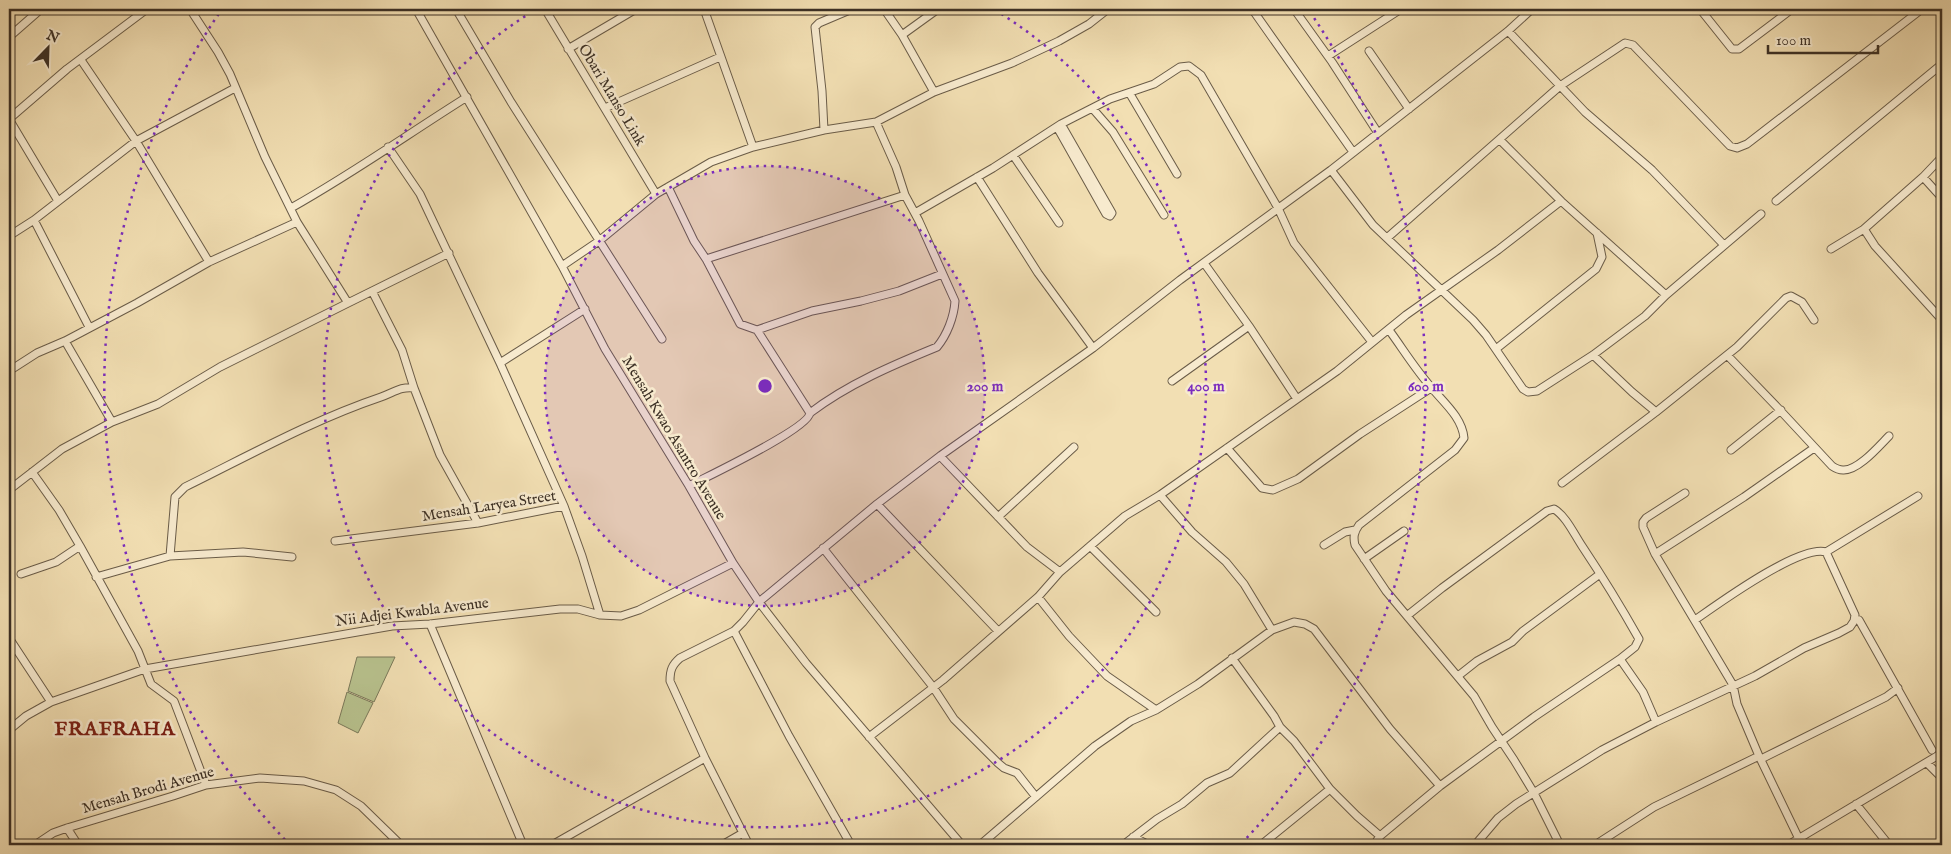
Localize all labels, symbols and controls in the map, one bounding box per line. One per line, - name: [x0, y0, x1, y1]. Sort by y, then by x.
- north arrow: [22, 22, 72, 72]
- scale bar: [1768, 22, 1878, 54]
- text: N: [43, 26, 62, 48]
- text: 100 m: [1776, 31, 1812, 50]
- street label: Obari Manso Link: [574, 41, 650, 150]
- street label: Mensah Kwao Asantro Avenue: [618, 353, 731, 523]
- centre of rings: [756, 377, 774, 395]
- text: 200 m: [967, 377, 1004, 396]
- text: 400 m: [1188, 377, 1225, 396]
- text: 600 m: [1408, 377, 1444, 396]
- street label: Mensah Laryea Street: [421, 486, 557, 526]
- street label: Nii Adjei Kwabla Avenue: [334, 593, 490, 631]
- district label: FRAFRAHA: [54, 717, 176, 742]
- street label: Mensah Brodi Avenue: [80, 762, 216, 818]

